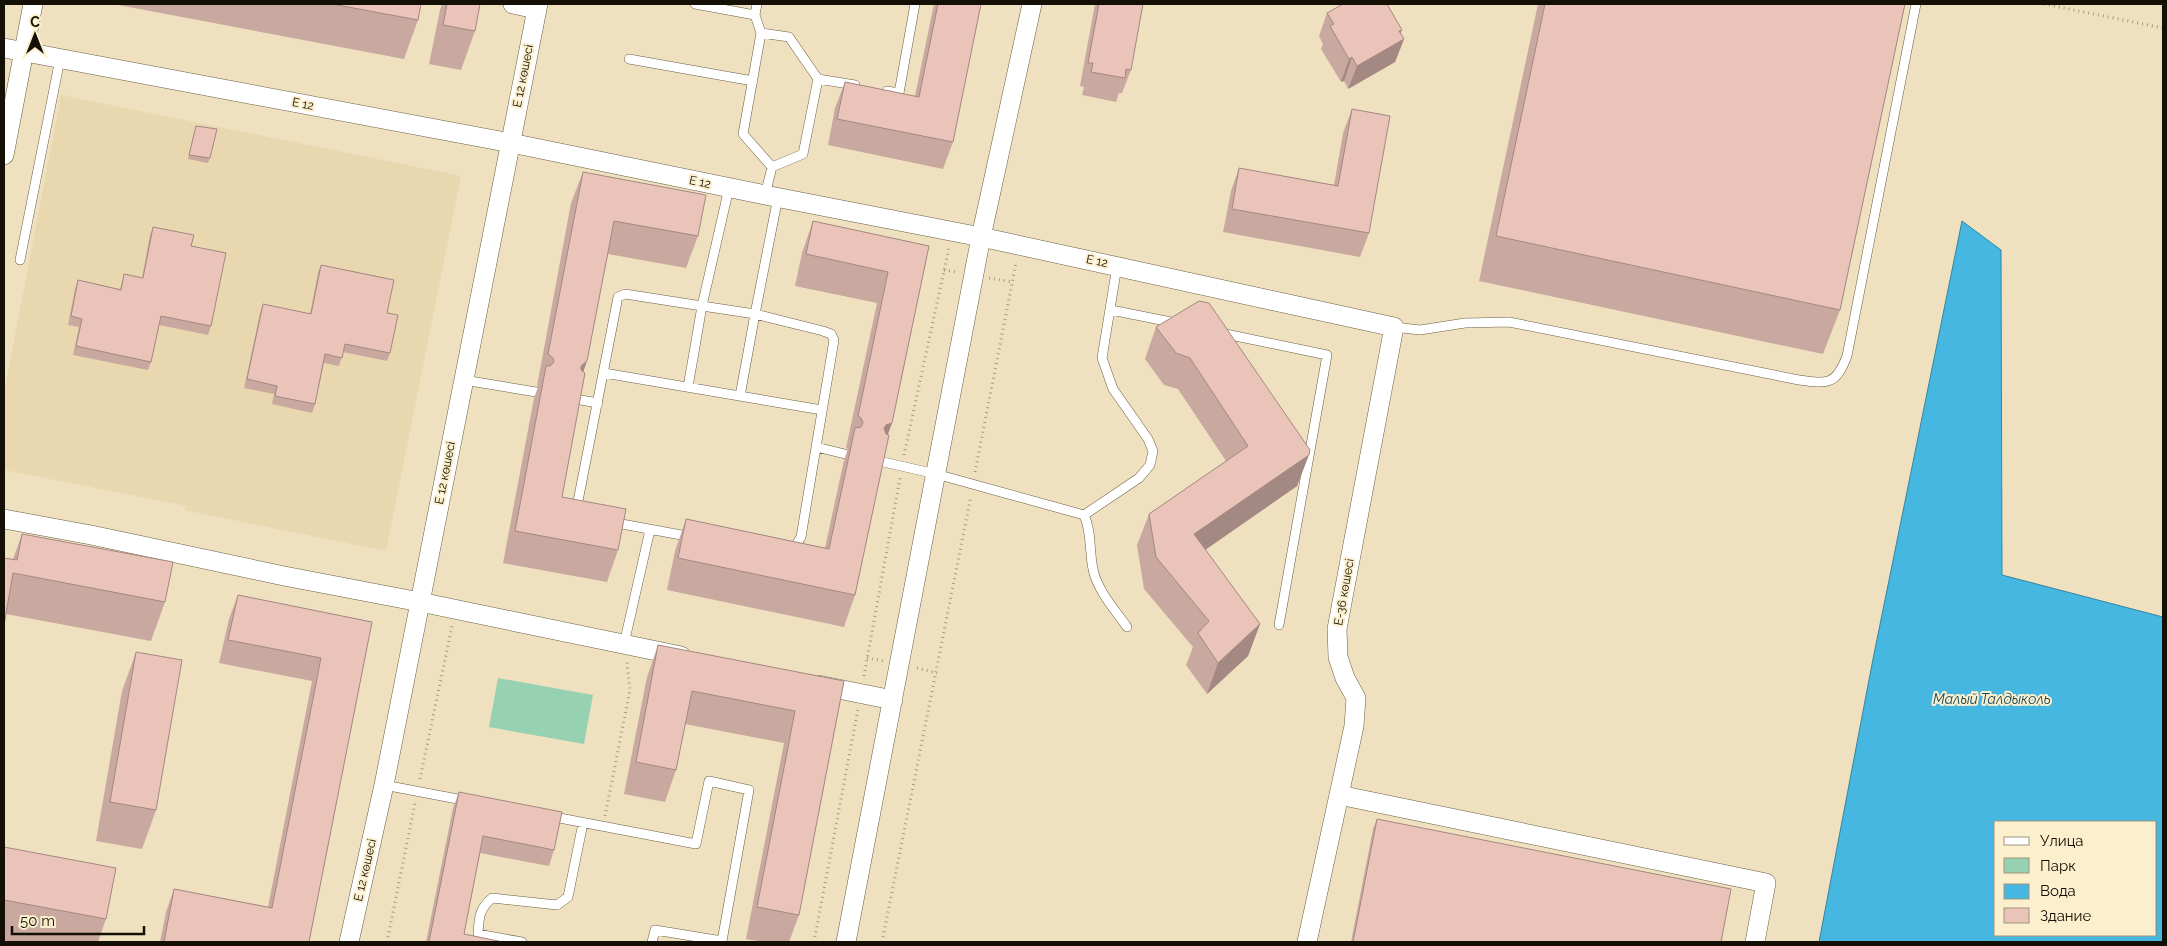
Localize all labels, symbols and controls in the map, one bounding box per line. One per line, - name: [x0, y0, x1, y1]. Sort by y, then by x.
- north arrow: [10, 10, 60, 60]
- text: С: [30, 14, 40, 30]
- street label: Е 12 көшесі: [510, 43, 536, 109]
- street label: E 12: [291, 95, 315, 113]
- street label: E 12: [688, 173, 712, 191]
- street label: E 12: [1085, 252, 1109, 270]
- street label: Е 12 көшесі: [432, 440, 458, 506]
- street label: Е-36 көшесі: [1331, 558, 1357, 626]
- water label: Малый Талдыколь: [1933, 691, 2051, 707]
- legend: [1994, 821, 2157, 936]
- text: Улица: [2040, 832, 2084, 850]
- street label: Е 12 көшесі: [351, 837, 379, 903]
- text: Парк: [2040, 857, 2076, 875]
- text: Вода: [2040, 882, 2076, 900]
- scale bar: [12, 904, 145, 936]
- text: Здание: [2040, 907, 2092, 925]
- text: 50 m: [20, 912, 55, 930]

